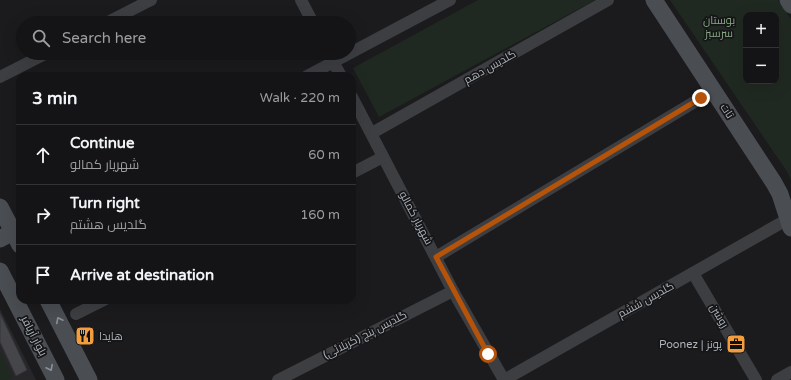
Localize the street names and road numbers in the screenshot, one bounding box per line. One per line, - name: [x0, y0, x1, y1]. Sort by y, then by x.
- street label: گلدیس دهم: [462, 47, 519, 88]
- street label: تات: [717, 101, 737, 121]
- street label: شهریار کمالو: [397, 189, 435, 247]
- street label: گلدیس ششم: [616, 279, 677, 322]
- street label: روشن: [707, 302, 731, 330]
- street label: گلدیس پنج (کربلائی): [321, 308, 409, 363]
- street label: بلوار آریافر: [18, 313, 50, 358]

